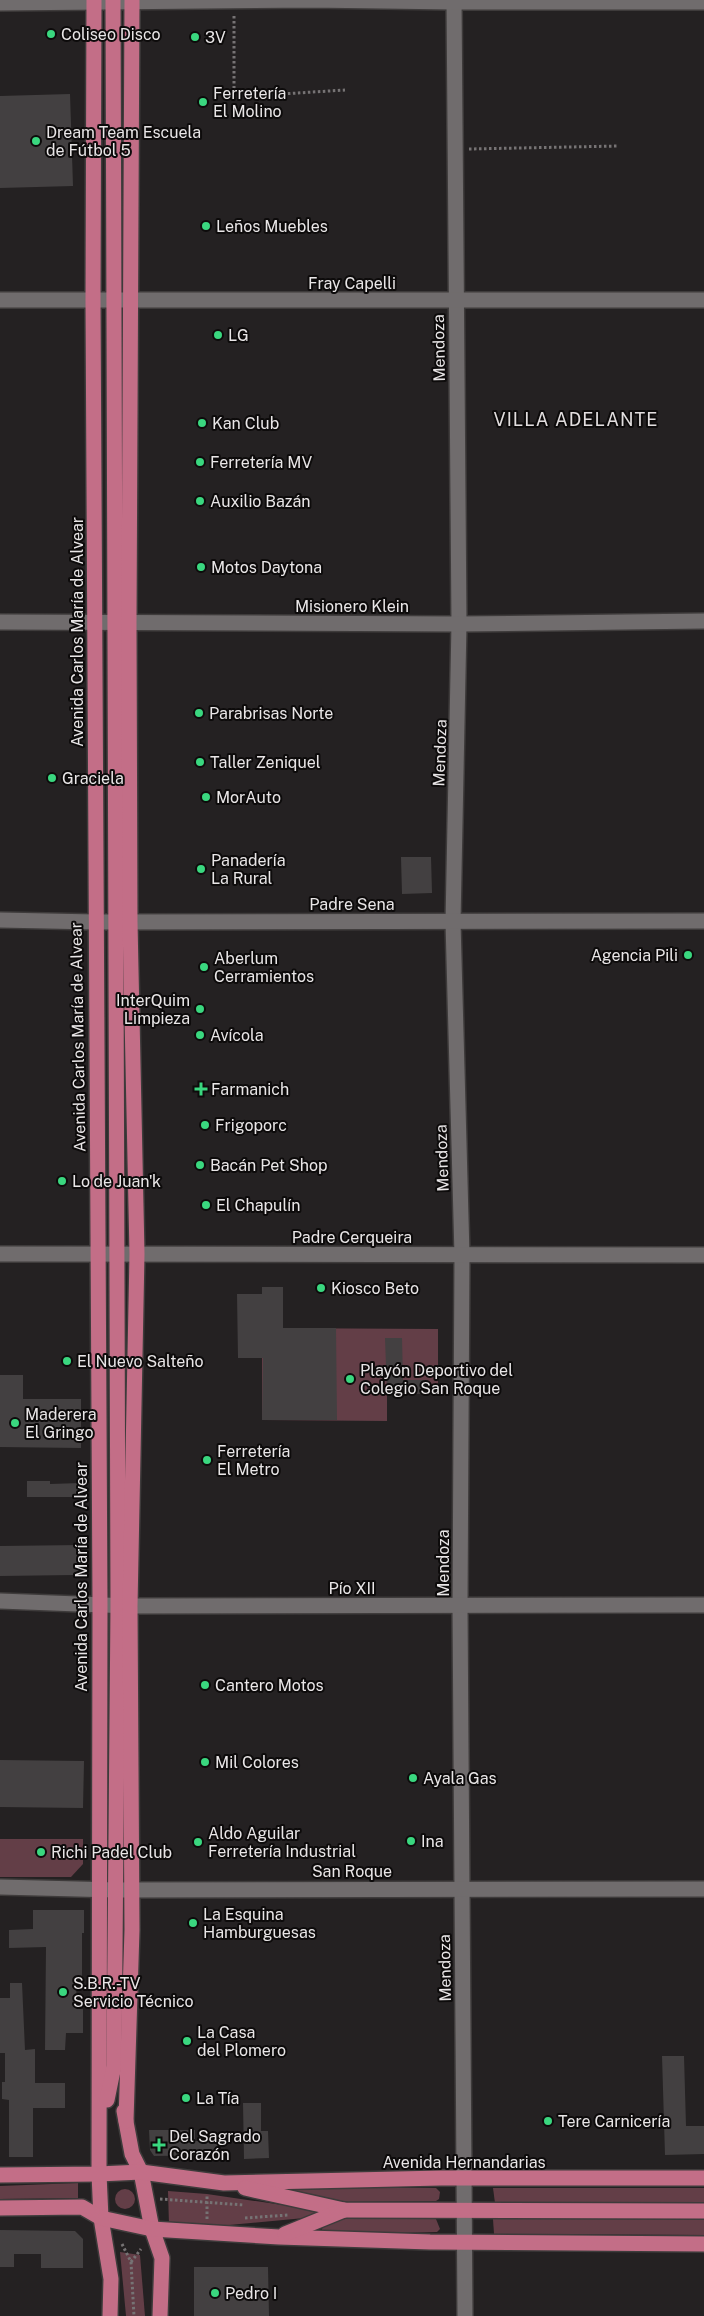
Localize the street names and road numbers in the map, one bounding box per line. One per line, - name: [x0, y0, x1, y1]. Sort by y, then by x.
- street label: Fray Capelli: [308, 274, 396, 293]
- street label: Mendoza: [429, 314, 449, 382]
- street label: Avenida Carlos María de Alvear: [68, 517, 87, 747]
- street label: Misionero Klein: [295, 597, 409, 616]
- street label: Mendoza: [429, 719, 451, 787]
- street label: Padre Sena: [309, 895, 395, 914]
- street label: Avenida Carlos María de Alvear: [66, 922, 90, 1152]
- street label: Mendoza: [431, 1124, 453, 1192]
- street label: Padre Cerqueira: [292, 1228, 412, 1247]
- street label: Avenida Carlos María de Alvear: [72, 1462, 91, 1692]
- street label: Mendoza: [434, 1529, 453, 1597]
- street label: Pío XII: [329, 1579, 375, 1598]
- street label: San Roque: [312, 1862, 392, 1881]
- street label: Mendoza: [435, 1934, 455, 2002]
- street label: Avenida Hernandarias: [382, 2153, 546, 2172]

